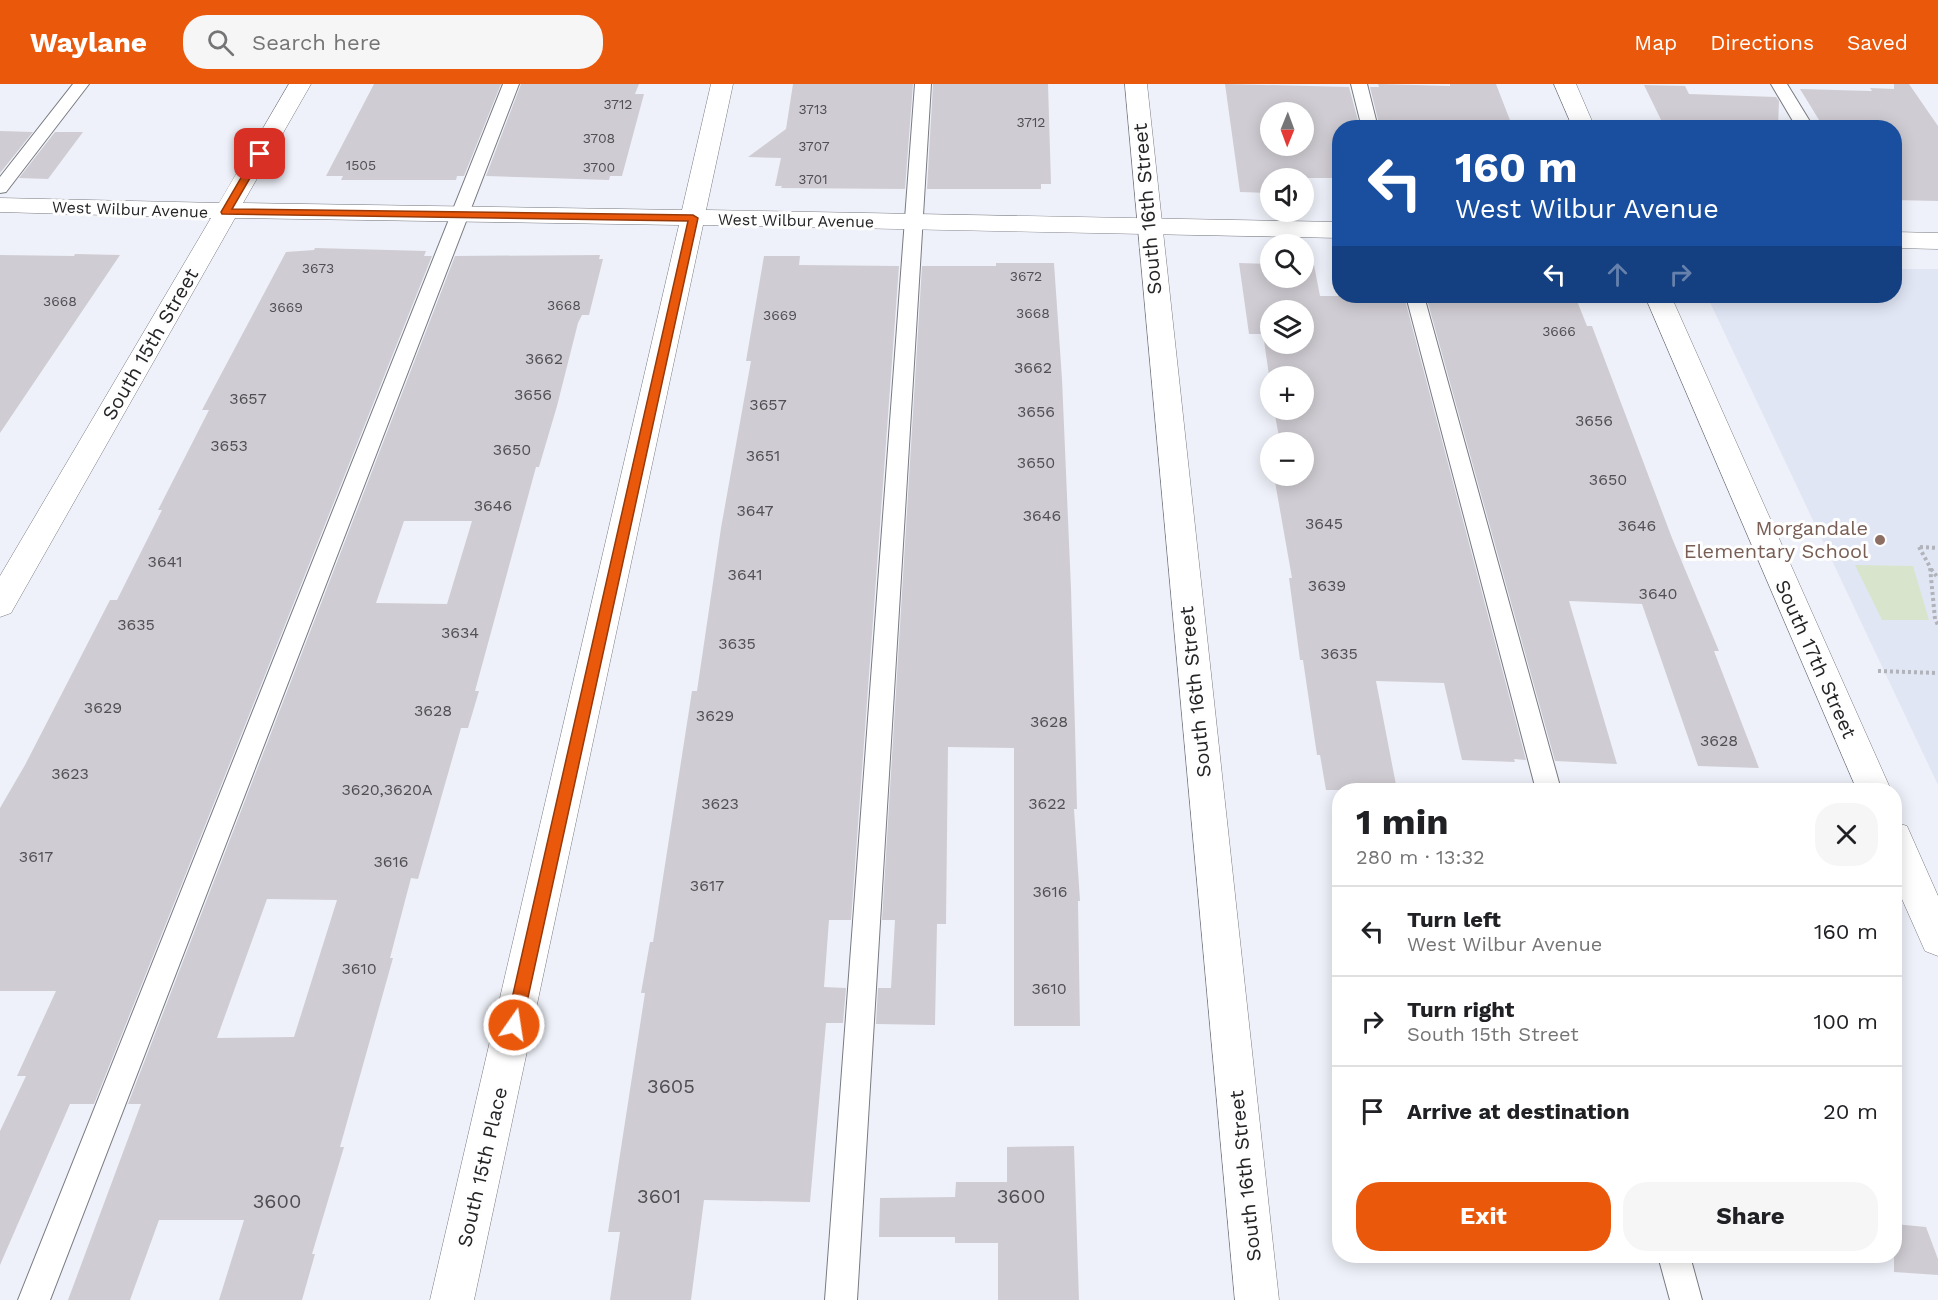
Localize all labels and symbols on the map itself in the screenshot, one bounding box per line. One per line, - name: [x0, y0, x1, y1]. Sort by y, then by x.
- house number: 3712: [603, 96, 633, 112]
- house number: 3713: [798, 101, 828, 117]
- north arrow: [1260, 102, 1314, 156]
- house number: 3712: [1016, 114, 1046, 130]
- street label: South 16th Street: [1127, 122, 1166, 296]
- pin: [234, 128, 285, 179]
- house number: 3708: [583, 130, 615, 146]
- house number: 3707: [798, 138, 830, 154]
- house number: 1505: [346, 157, 376, 173]
- house number: 3700: [583, 159, 615, 175]
- house number: 3701: [798, 171, 828, 187]
- street label: West Wilbur Avenue: [52, 197, 208, 222]
- street label: West Wilbur Avenue: [718, 210, 874, 231]
- house number: 3673: [302, 260, 334, 276]
- street label: South 15th Street: [97, 263, 204, 424]
- house number: 3672: [1010, 268, 1042, 284]
- house number: 3668: [43, 293, 77, 309]
- house number: 3668: [547, 297, 581, 313]
- house number: 3669: [269, 299, 303, 315]
- house number: 3668: [1016, 305, 1050, 321]
- house number: 3669: [763, 307, 797, 323]
- house number: 3666: [1542, 323, 1576, 339]
- house number: 3662: [525, 349, 563, 368]
- house number: 3662: [1014, 358, 1052, 377]
- house number: 3656: [514, 385, 552, 404]
- house number: 3657: [229, 389, 267, 408]
- house number: 3657: [749, 395, 787, 414]
- house number: 3656: [1017, 402, 1055, 421]
- house number: 3656: [1575, 411, 1613, 430]
- house number: 3653: [210, 436, 248, 455]
- house number: 3650: [493, 440, 531, 459]
- house number: 3651: [746, 446, 780, 465]
- house number: 3650: [1017, 453, 1055, 472]
- house number: 3650: [1589, 470, 1627, 489]
- house number: 3646: [474, 496, 512, 515]
- house number: 3647: [736, 501, 774, 520]
- house number: 3646: [1023, 506, 1061, 525]
- house number: 3645: [1305, 514, 1343, 533]
- house number: 3646: [1618, 516, 1656, 535]
- place label: Morgandale Elementary School: [1684, 516, 1868, 563]
- marker: Morgandale Elementary School: [1873, 533, 1887, 547]
- house number: 3641: [148, 552, 182, 571]
- house number: 3641: [728, 565, 762, 584]
- house number: 3639: [1308, 576, 1346, 595]
- street label: South 17th Street: [1770, 576, 1862, 743]
- house number: 3640: [1639, 584, 1677, 603]
- street label: South 16th Street: [1174, 605, 1216, 779]
- house number: 3635: [117, 615, 155, 634]
- house number: 3634: [441, 623, 479, 642]
- house number: 3635: [718, 634, 756, 653]
- house number: 3635: [1320, 644, 1358, 663]
- house number: 3629: [84, 698, 122, 717]
- house number: 3628: [414, 701, 452, 720]
- house number: 3629: [696, 706, 734, 725]
- house number: 3628: [1030, 712, 1068, 731]
- house number: 3628: [1700, 731, 1738, 750]
- house number: 3623: [51, 764, 89, 783]
- house number: 3620,3620A: [341, 780, 433, 799]
- house number: 3623: [701, 794, 739, 813]
- house number: 3622: [1028, 794, 1066, 813]
- house number: 3617: [19, 847, 53, 866]
- house number: 3616: [373, 852, 409, 871]
- house number: 3617: [690, 876, 724, 895]
- house number: 3616: [1032, 882, 1068, 901]
- house number: 3610: [341, 959, 377, 978]
- house number: 3610: [1031, 979, 1067, 998]
- position arrow: [482, 993, 546, 1057]
- house number: 3605: [647, 1074, 695, 1098]
- street label: South 15th Place: [452, 1085, 512, 1249]
- street label: South 16th Street: [1224, 1089, 1266, 1263]
- house number: 3601: [637, 1184, 681, 1208]
- house number: 3600: [997, 1184, 1045, 1208]
- house number: 3600: [253, 1189, 301, 1213]

